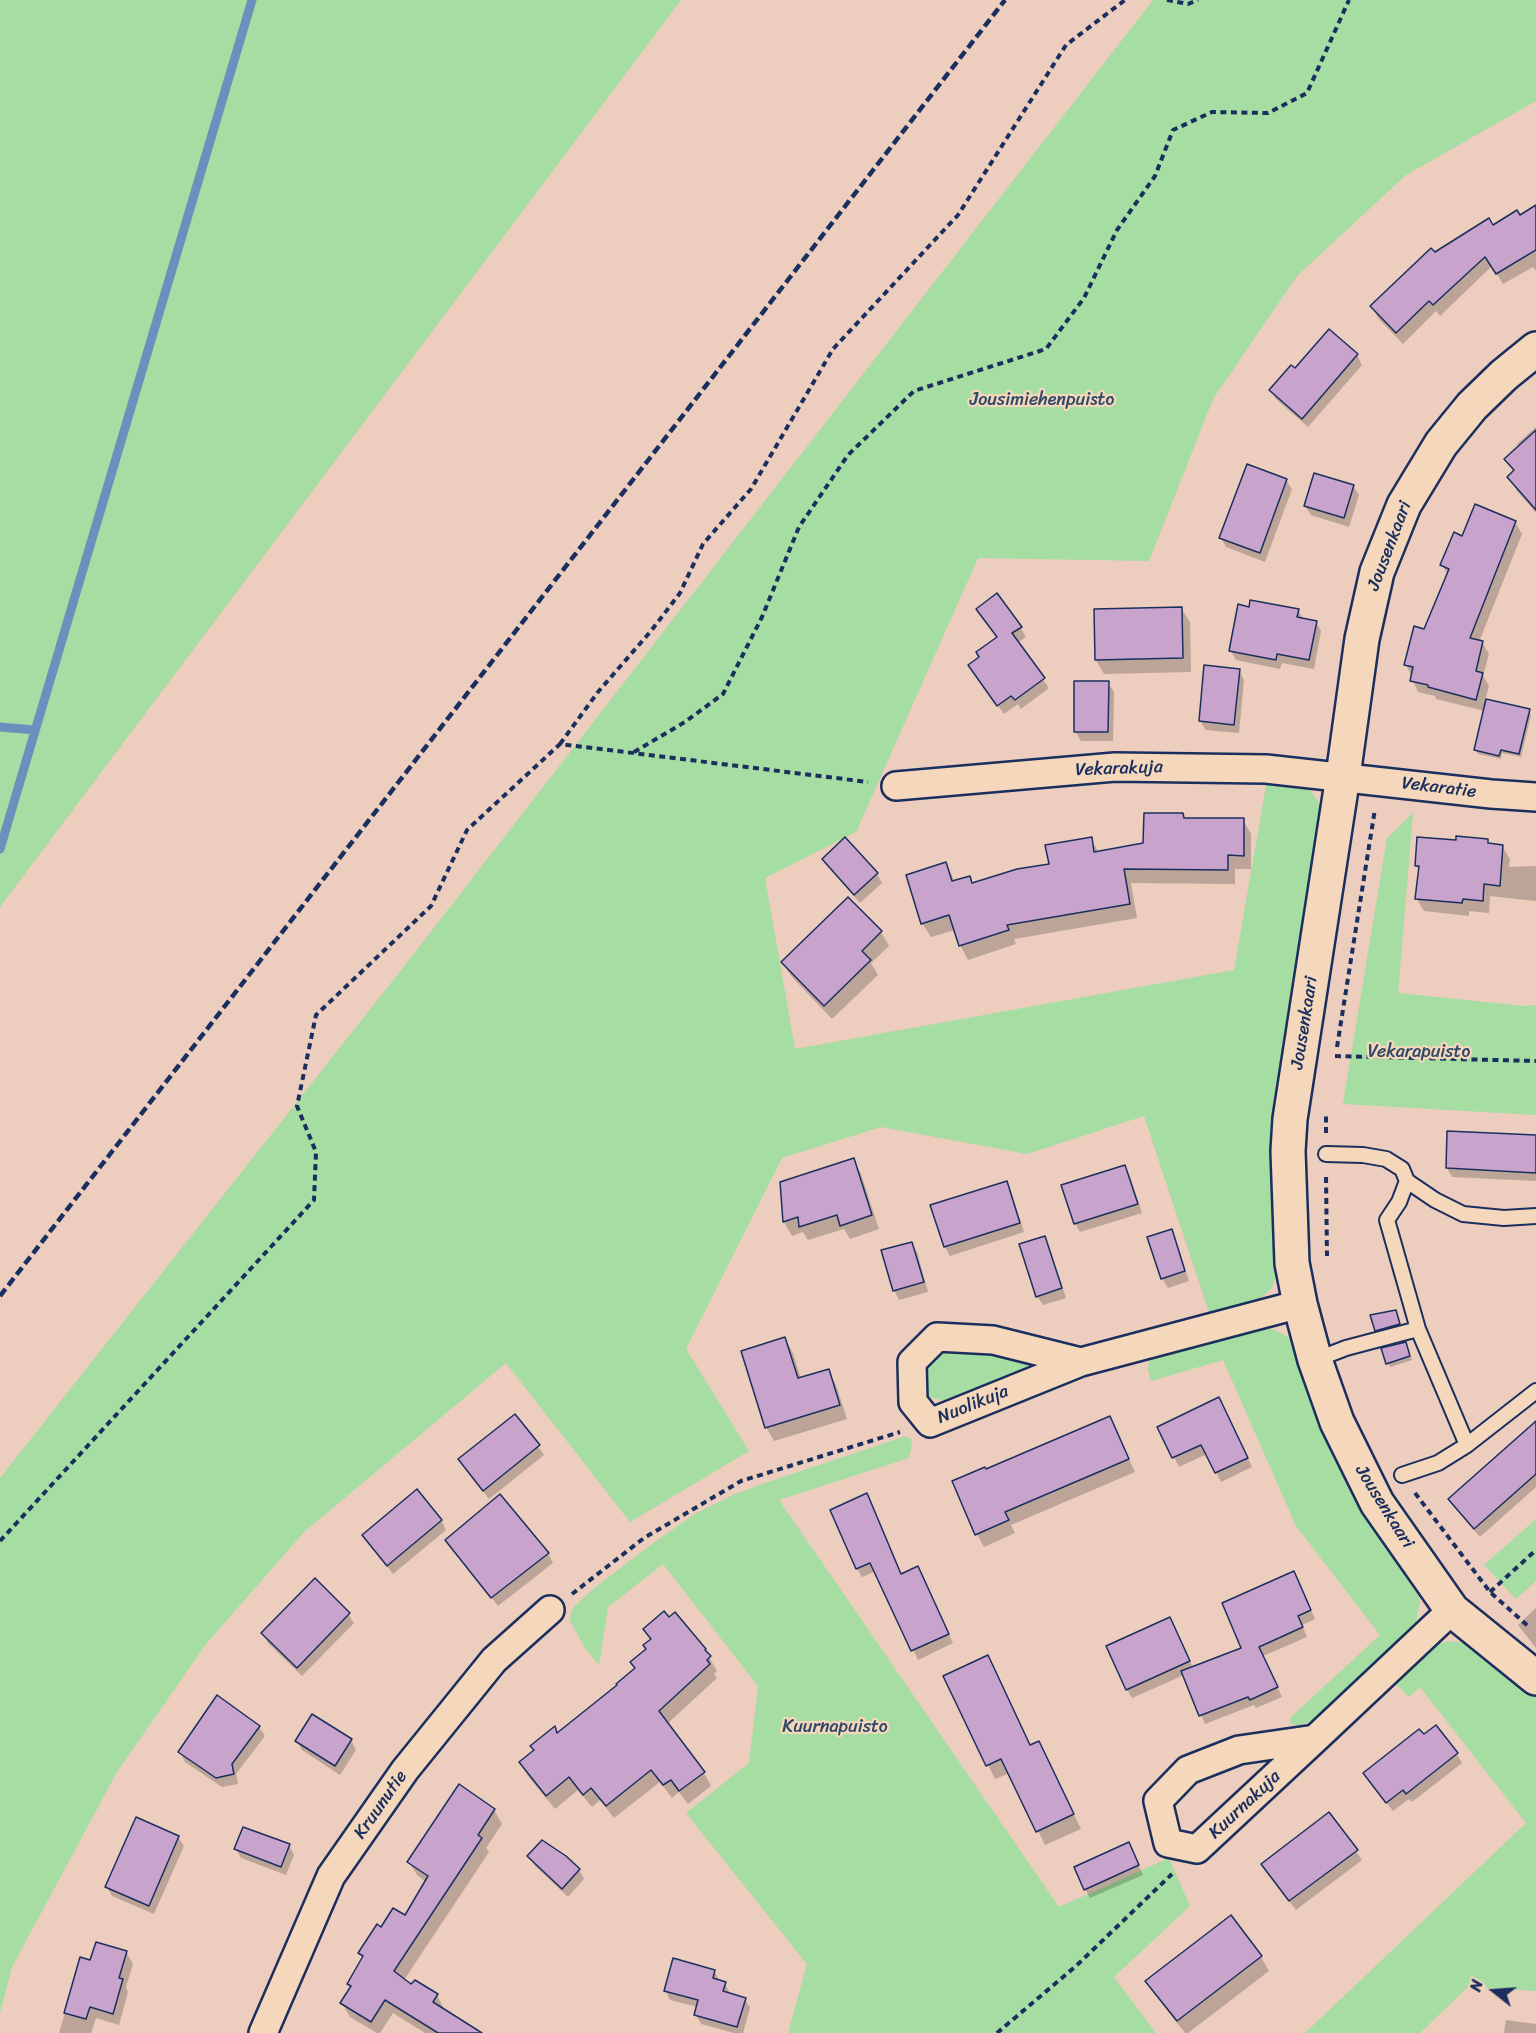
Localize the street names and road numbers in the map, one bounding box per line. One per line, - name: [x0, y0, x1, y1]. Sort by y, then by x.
- street label: Jousenkaari: [1363, 498, 1417, 594]
- street label: Vekarakuja: [1075, 757, 1163, 781]
- street label: Vekaratie: [1400, 773, 1478, 803]
- street label: Jousenkaari: [1287, 975, 1323, 1071]
- street label: Nuolikuja: [934, 1381, 1012, 1429]
- street label: Jousenkaari: [1350, 1461, 1418, 1553]
- street label: Kuurnakuja: [1205, 1766, 1285, 1844]
- street label: Kruunutie: [350, 1767, 412, 1843]

